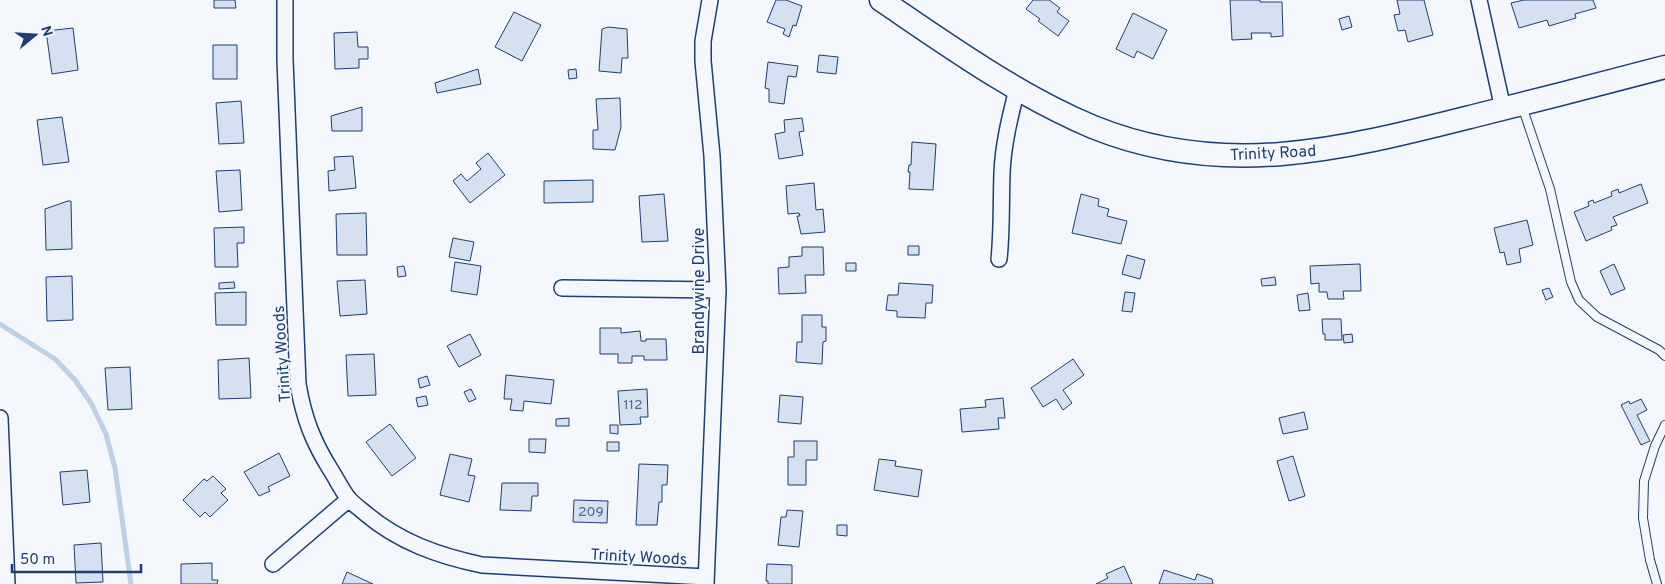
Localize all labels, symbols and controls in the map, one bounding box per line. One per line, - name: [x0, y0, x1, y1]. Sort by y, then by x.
- north arrow: [10, 10, 60, 60]
- text: N: [36, 24, 56, 39]
- street label: Trinity Road: [1230, 142, 1317, 166]
- street label: Brandywine Drive: [690, 228, 710, 354]
- street label: Trinity Woods: [270, 305, 296, 403]
- house number: 112: [623, 397, 643, 414]
- house number: 209: [578, 504, 604, 521]
- scale bar: [12, 542, 141, 574]
- street label: Trinity Woods: [590, 545, 688, 571]
- text: 50 m: [20, 551, 55, 570]

